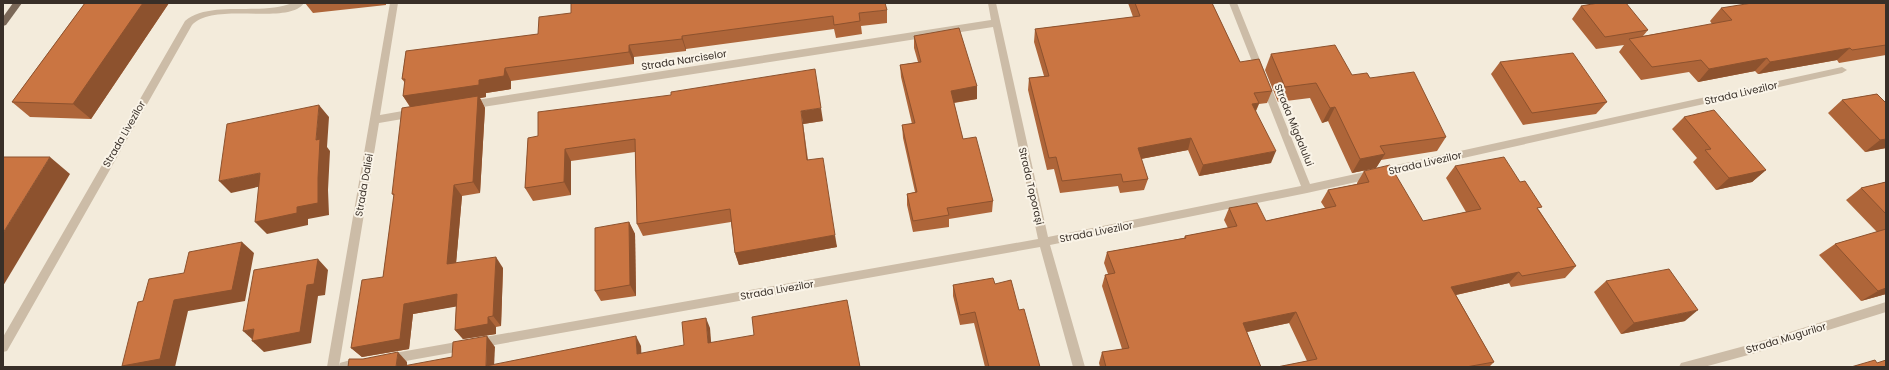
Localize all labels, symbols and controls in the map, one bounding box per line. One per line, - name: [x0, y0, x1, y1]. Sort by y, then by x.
- street label: Strada Narciselor: [640, 46, 728, 74]
- street label: Strada Livezilor: [1703, 77, 1779, 109]
- street label: Strada Migdalului: [1271, 82, 1317, 168]
- street label: Strada Livezilor: [99, 98, 149, 170]
- street label: Strada Toporași: [1015, 146, 1047, 226]
- street label: Strada Livezilor: [1387, 147, 1463, 179]
- street label: Strada Daliei: [351, 152, 377, 218]
- street label: Strada Livezilor: [1058, 217, 1134, 246]
- street label: Strada Livezilor: [739, 276, 815, 304]
- street label: Strada Mugurilor: [1744, 319, 1828, 357]

